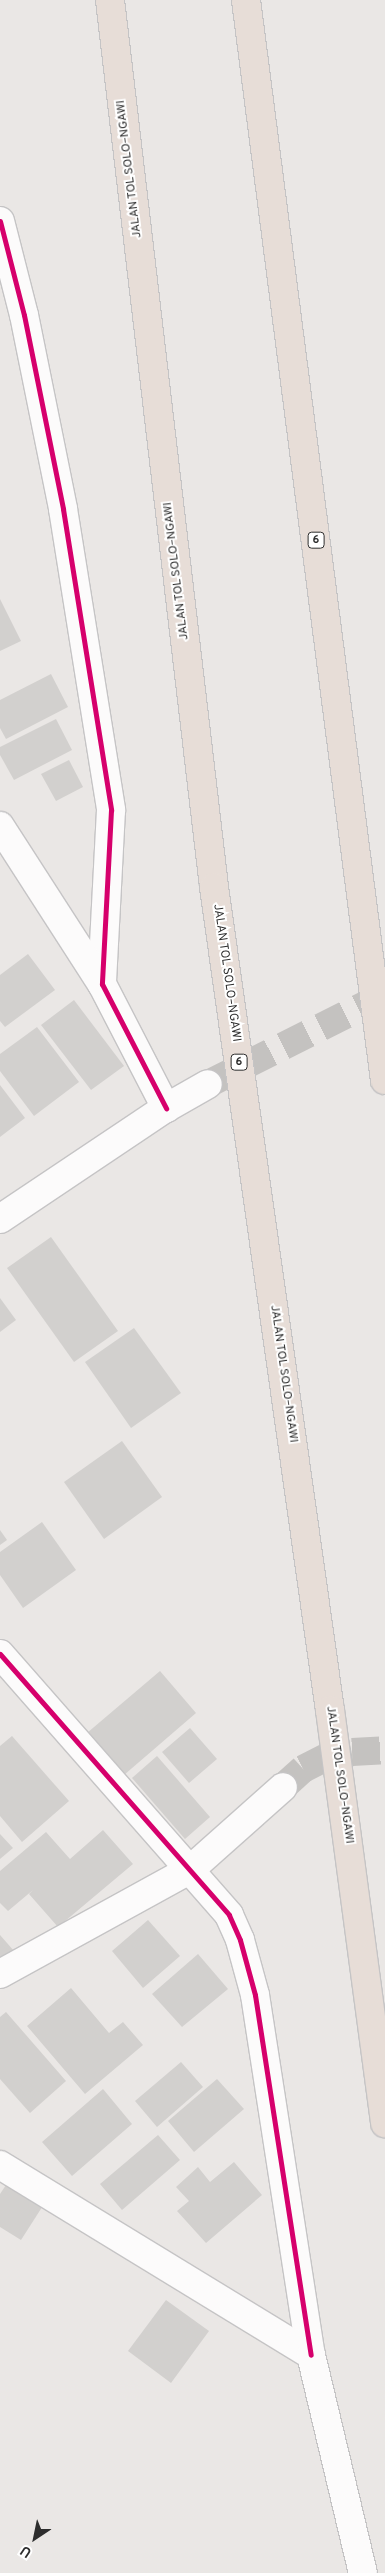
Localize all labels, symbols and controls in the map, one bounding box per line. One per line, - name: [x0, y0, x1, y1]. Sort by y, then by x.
- street label: JALAN TOL SOLO–NGAWI: [114, 99, 146, 239]
- street label: JALAN TOL SOLO–NGAWI: [161, 501, 193, 641]
- road number: 6: [307, 532, 325, 548]
- street label: JALAN TOL SOLO–NGAWI: [209, 903, 243, 1043]
- road number: 6: [230, 1054, 248, 1070]
- street label: JALAN TOL SOLO–NGAWI: [266, 1304, 300, 1444]
- street label: JALAN TOL SOLO–NGAWI: [322, 1705, 356, 1845]
- north arrow: [10, 2513, 60, 2563]
- text: U: [17, 2541, 35, 2561]

